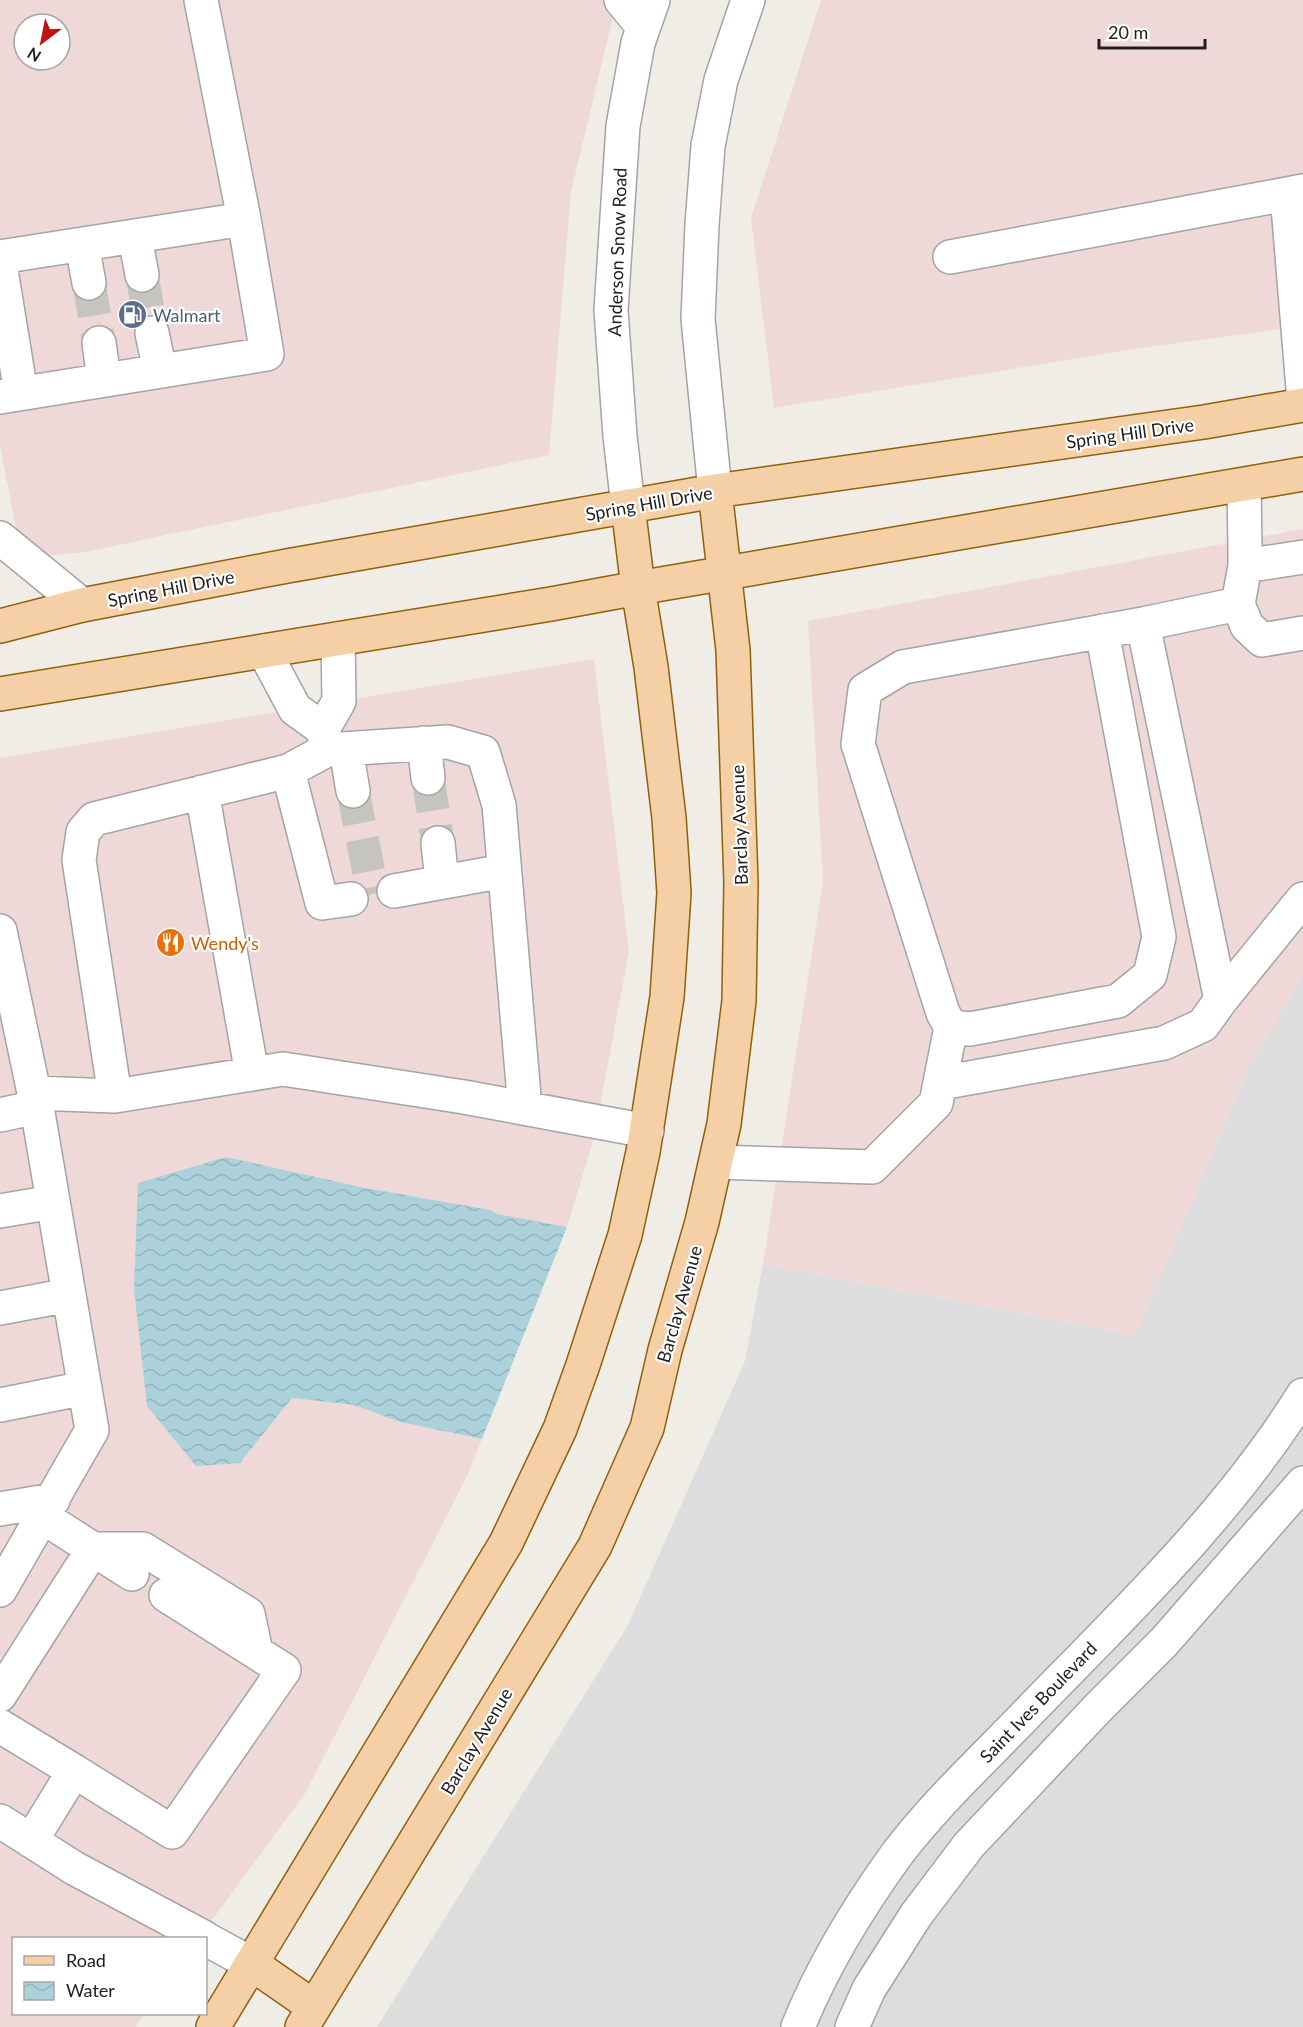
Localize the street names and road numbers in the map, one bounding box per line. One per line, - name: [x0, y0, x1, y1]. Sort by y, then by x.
- street label: Anderson Snow Road: [603, 167, 631, 337]
- street label: Spring Hill Drive: [1065, 413, 1195, 453]
- street label: Spring Hill Drive: [584, 481, 714, 525]
- street label: Spring Hill Drive: [106, 565, 236, 611]
- street label: Barclay Avenue: [726, 764, 752, 886]
- street label: Barclay Avenue: [652, 1243, 706, 1365]
- street label: Saint Ives Boulevard: [975, 1637, 1101, 1767]
- street label: Barclay Avenue: [436, 1684, 516, 1798]

